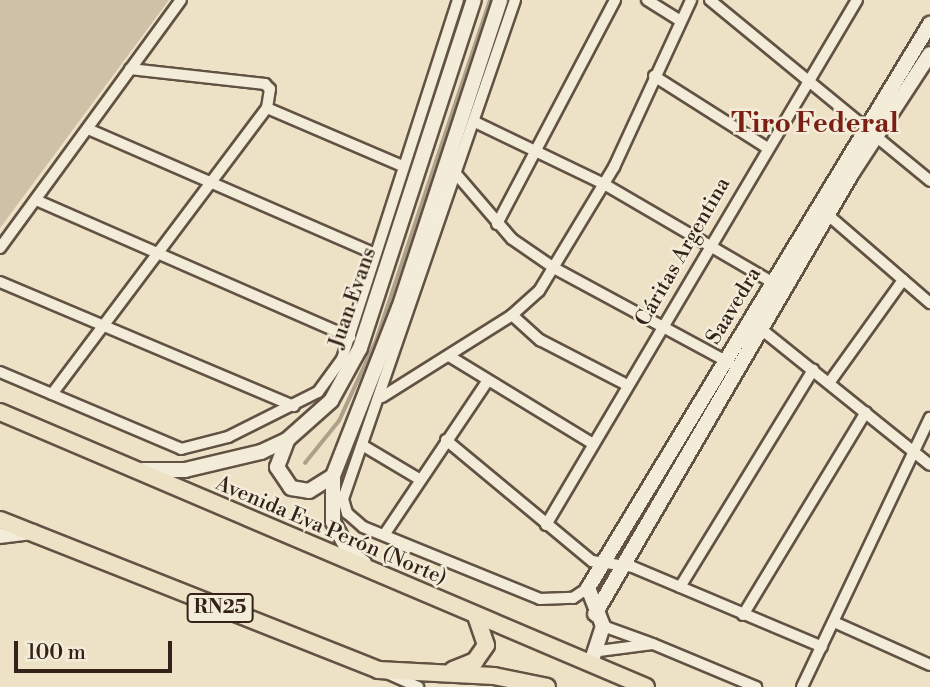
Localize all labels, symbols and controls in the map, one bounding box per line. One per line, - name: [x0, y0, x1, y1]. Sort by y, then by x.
- district label: Tiro Federal: [731, 107, 899, 141]
- street label: Cáritas Argentina: [630, 173, 736, 331]
- street label: Juan Evans: [324, 244, 382, 352]
- street label: Saavedra: [701, 263, 767, 349]
- street label: Avenida Eva Perón (Norte): [212, 471, 450, 591]
- road number: RN25: [185, 593, 255, 624]
- scale bar: [18, 628, 175, 672]
- text: 100 m: [27, 640, 86, 666]

